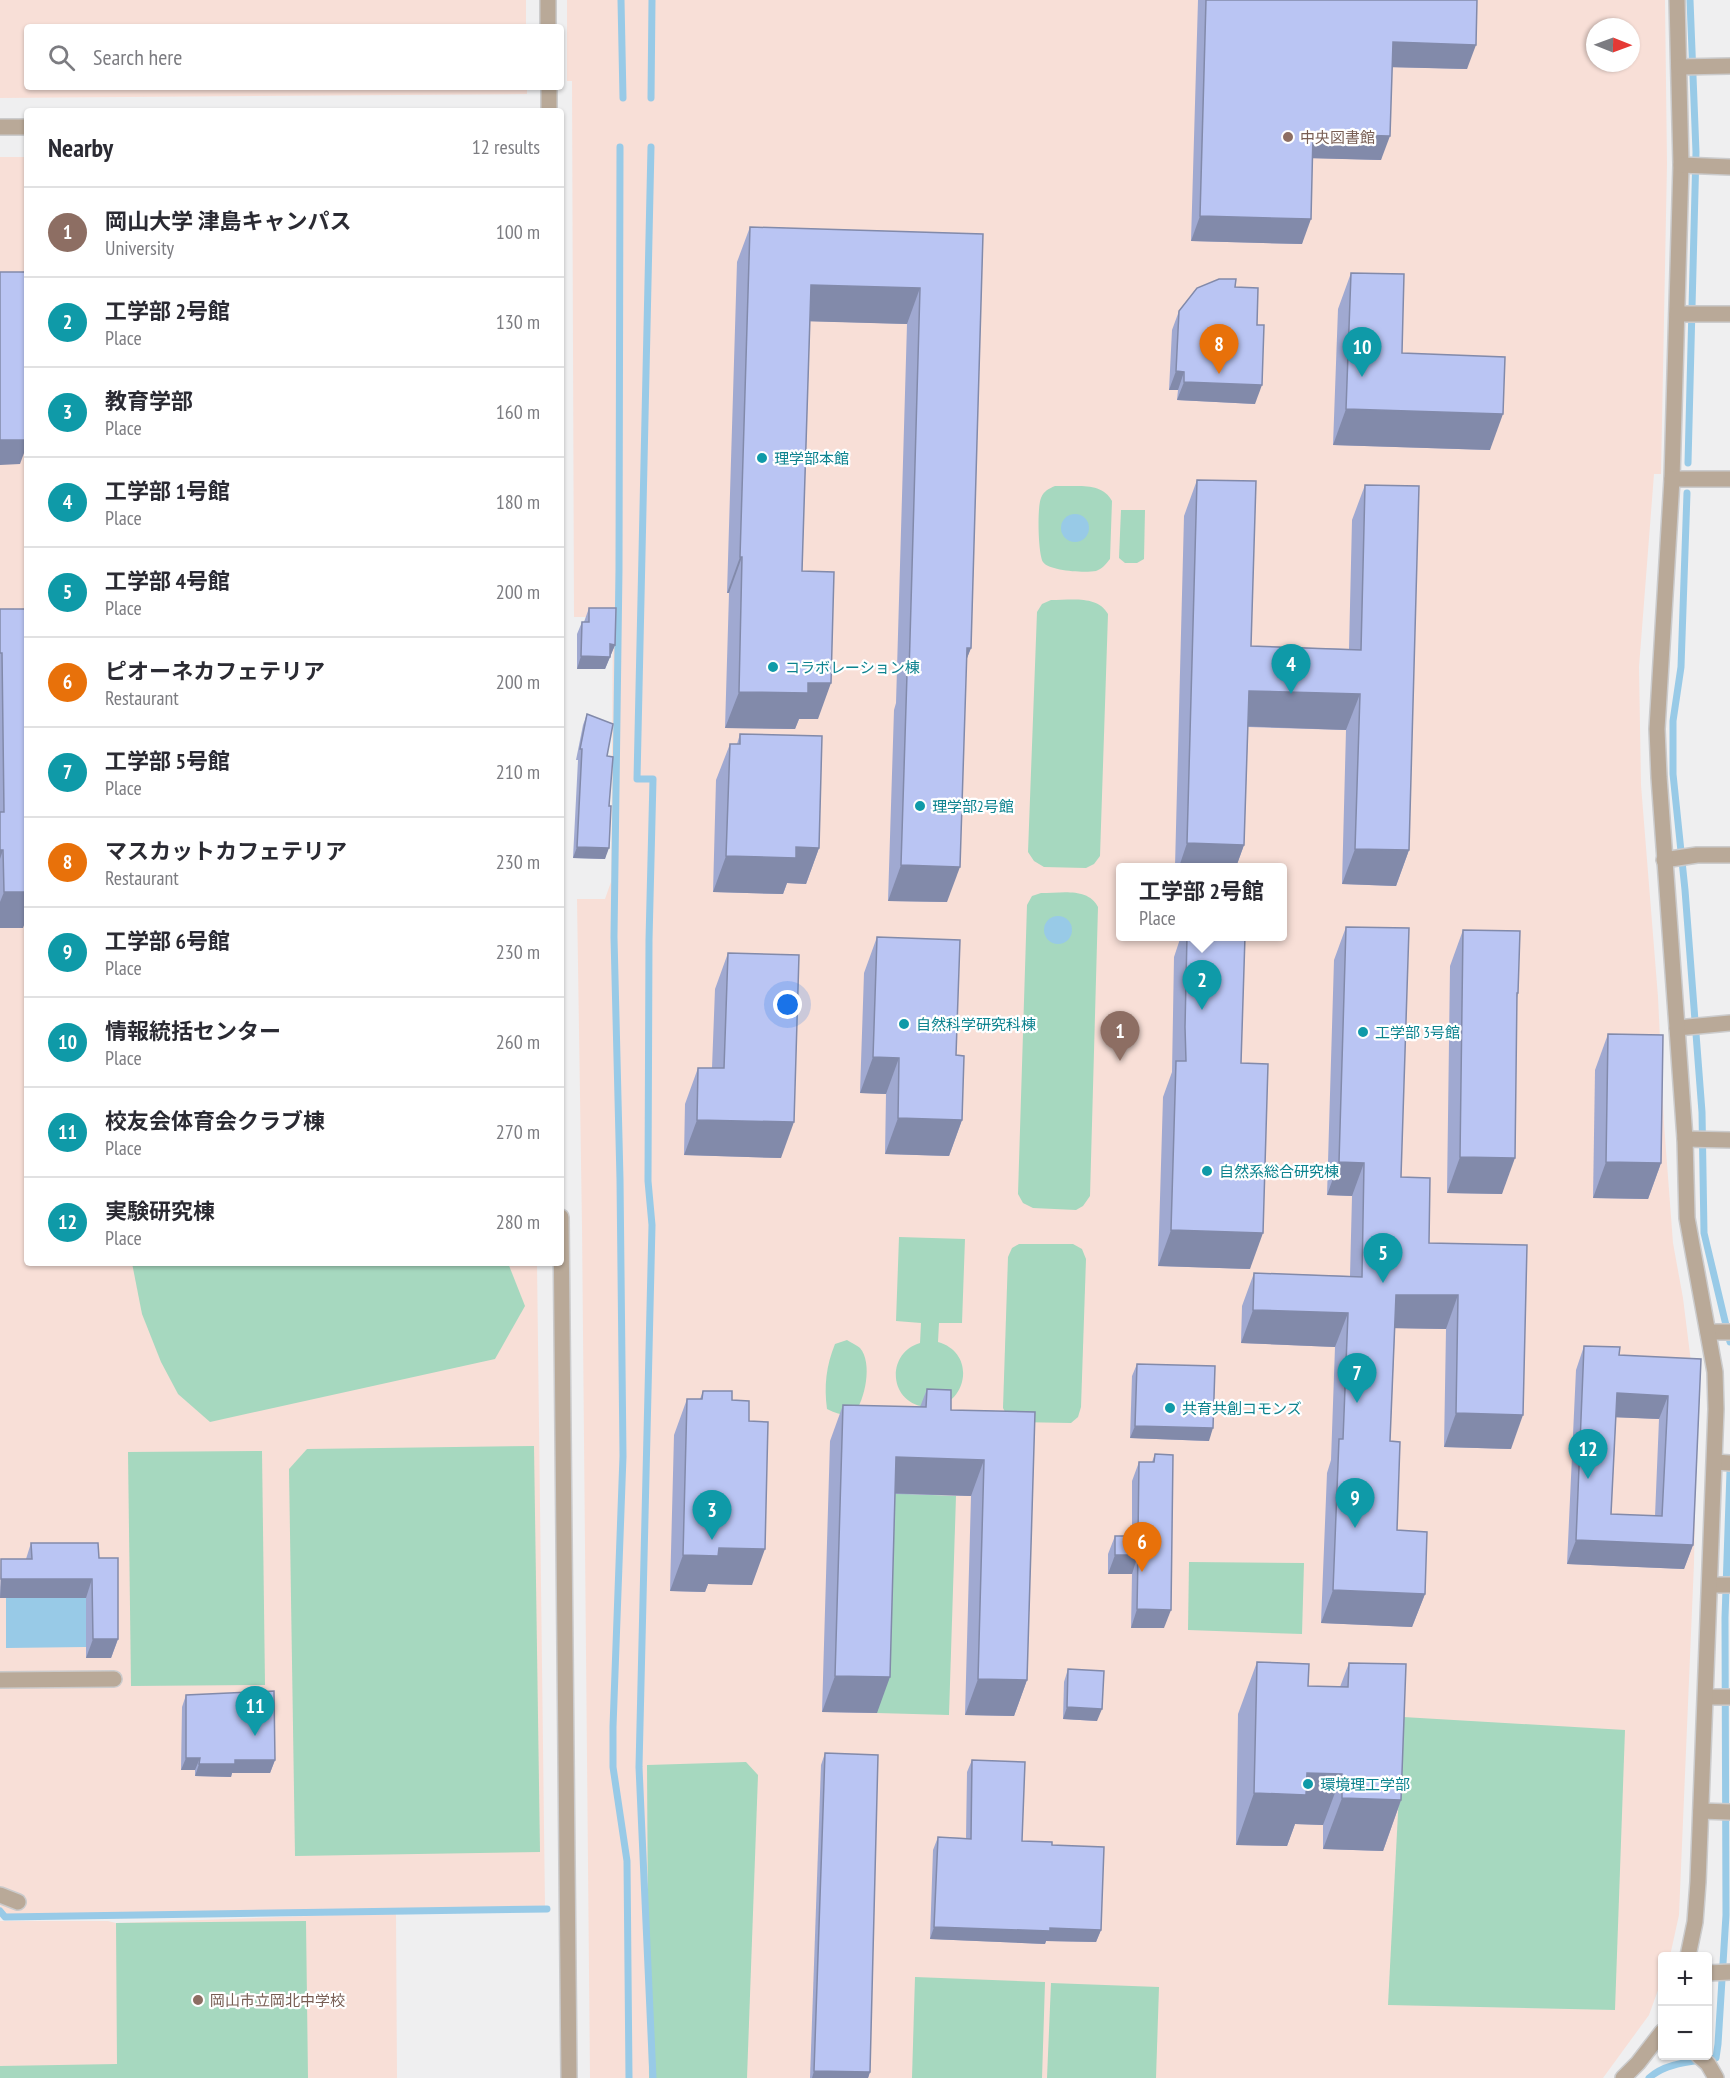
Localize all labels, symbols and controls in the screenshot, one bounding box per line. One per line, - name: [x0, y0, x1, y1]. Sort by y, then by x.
- north arrow: [1586, 18, 1640, 72]
- search box: [24, 24, 564, 90]
- icon: search: [45, 41, 78, 74]
- text: Search here: [93, 43, 182, 71]
- place label: 中央図書館: [1300, 128, 1375, 147]
- marker: 中央図書館: [1281, 130, 1295, 144]
- text: Nearby: [48, 131, 113, 164]
- text: 12 results: [472, 134, 540, 160]
- text: 岡山大学 津島キャンパス: [105, 207, 352, 235]
- text: 1: [63, 219, 72, 245]
- text: 100 m: [496, 219, 540, 245]
- text: University: [105, 235, 174, 261]
- text: 工学部 2号館: [105, 297, 230, 325]
- text: 2: [63, 309, 72, 335]
- text: 130 m: [496, 309, 540, 335]
- pin: 8: [1200, 324, 1238, 374]
- text: Place: [105, 325, 142, 351]
- pin: 10: [1342, 328, 1382, 377]
- text: 教育学部: [105, 387, 193, 415]
- text: 3: [63, 399, 72, 425]
- text: 160 m: [496, 399, 540, 425]
- text: Place: [105, 415, 142, 441]
- place label: 理学部本館: [774, 449, 849, 468]
- marker: 理学部本館: [755, 451, 769, 465]
- text: 工学部 1号館: [105, 477, 230, 505]
- text: 4: [63, 489, 72, 515]
- text: 180 m: [496, 489, 540, 515]
- text: Place: [105, 505, 142, 531]
- text: 工学部 4号館: [105, 567, 230, 595]
- text: 5: [63, 579, 72, 605]
- text: 200 m: [496, 579, 540, 605]
- text: Place: [105, 595, 142, 621]
- pin: 4: [1272, 644, 1310, 694]
- text: ピオーネカフェテリア: [105, 657, 325, 685]
- place label: コラボレーション棟: [785, 658, 920, 677]
- marker: コラボレーション棟: [766, 660, 780, 674]
- text: 6: [63, 669, 72, 695]
- text: 200 m: [496, 669, 540, 695]
- text: Restaurant: [105, 685, 179, 711]
- text: 工学部 5号館: [105, 747, 230, 775]
- text: 7: [63, 759, 72, 785]
- text: 210 m: [496, 759, 540, 785]
- text: Place: [105, 775, 142, 801]
- place label: 理学部2号館: [932, 797, 1014, 816]
- marker: 理学部2号館: [913, 799, 927, 813]
- text: マスカットカフェテリア: [105, 837, 347, 865]
- text: 8: [63, 849, 72, 875]
- text: 230 m: [496, 849, 540, 875]
- popup: [1116, 863, 1287, 941]
- text: Restaurant: [105, 865, 179, 891]
- text: 工学部 2号館: [1139, 877, 1264, 905]
- text: Place: [1139, 905, 1176, 931]
- text: 工学部 6号館: [105, 927, 230, 955]
- text: 9: [63, 939, 72, 965]
- text: 230 m: [496, 939, 540, 965]
- text: Place: [105, 955, 142, 981]
- pin: 2: [1182, 960, 1222, 1010]
- your location: [773, 990, 802, 1019]
- pin: 1: [1100, 1012, 1140, 1061]
- place label: 自然科学研究科棟: [916, 1015, 1036, 1034]
- text: 情報統括センター: [105, 1017, 281, 1045]
- marker: 自然科学研究科棟: [897, 1017, 911, 1031]
- place label: 工学部 3号館: [1375, 1023, 1460, 1042]
- marker: 工学部 3号館: [1356, 1025, 1370, 1039]
- text: 10: [58, 1029, 77, 1055]
- text: 260 m: [496, 1029, 540, 1055]
- text: Place: [105, 1045, 142, 1071]
- text: 校友会体育会クラブ棟: [105, 1107, 325, 1135]
- text: 11: [58, 1119, 77, 1145]
- text: 270 m: [496, 1119, 540, 1145]
- text: Place: [105, 1135, 142, 1161]
- place label: 自然系総合研究棟: [1219, 1162, 1339, 1181]
- marker: 自然系総合研究棟: [1200, 1164, 1214, 1178]
- text: 実験研究棟: [105, 1197, 215, 1225]
- text: 12: [58, 1209, 77, 1235]
- text: 280 m: [496, 1209, 540, 1235]
- text: Place: [105, 1225, 142, 1251]
- pin: 5: [1364, 1234, 1402, 1283]
- pin: 7: [1338, 1354, 1376, 1403]
- place label: 共育共創コモンズ: [1182, 1399, 1302, 1418]
- marker: 共育共創コモンズ: [1163, 1401, 1177, 1415]
- pin: 12: [1568, 1430, 1608, 1479]
- pin: 9: [1336, 1478, 1374, 1528]
- pin: 3: [692, 1490, 732, 1540]
- pin: 6: [1122, 1522, 1162, 1572]
- pin: 11: [236, 1686, 274, 1736]
- place label: 環境理工学部: [1320, 1775, 1410, 1794]
- marker: 環境理工学部: [1301, 1777, 1315, 1791]
- map controls: [1658, 1952, 1712, 2060]
- button: +: [1658, 1952, 1712, 2006]
- place label: 岡山市立岡北中学校: [210, 1991, 345, 2010]
- marker: 岡山市立岡北中学校: [191, 1993, 205, 2007]
- button: −: [1658, 2006, 1712, 2060]

